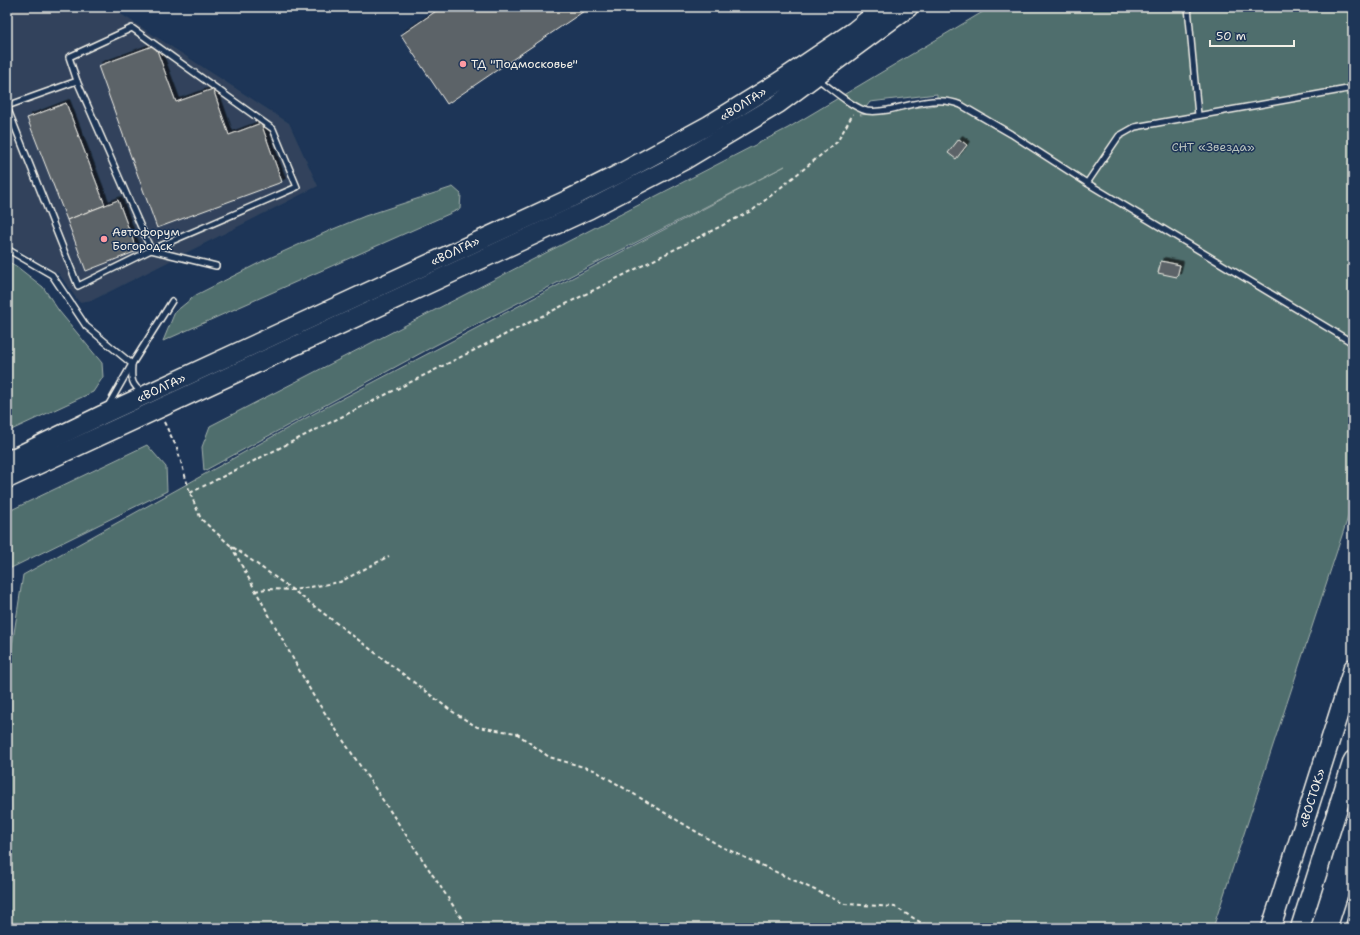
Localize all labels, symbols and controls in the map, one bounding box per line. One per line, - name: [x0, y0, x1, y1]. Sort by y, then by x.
- scale bar: [1210, 22, 1294, 48]
- text: 50 m: [1216, 28, 1246, 44]
- place label: ТД "Подмосковье": [471, 56, 578, 72]
- marker: ТД "Подмосковье": [458, 59, 468, 69]
- street label: «ВОЛГА»: [717, 83, 770, 125]
- park label: СНТ «Звезда»: [1171, 139, 1255, 155]
- place label: Автофорум Богородск: [112, 224, 180, 254]
- street label: «ВОЛГА»: [428, 233, 482, 269]
- marker: Автофорум Богородск: [99, 234, 109, 244]
- street label: «ВОЛГА»: [134, 370, 188, 406]
- street label: «ВОСТОК»: [1295, 766, 1329, 829]

